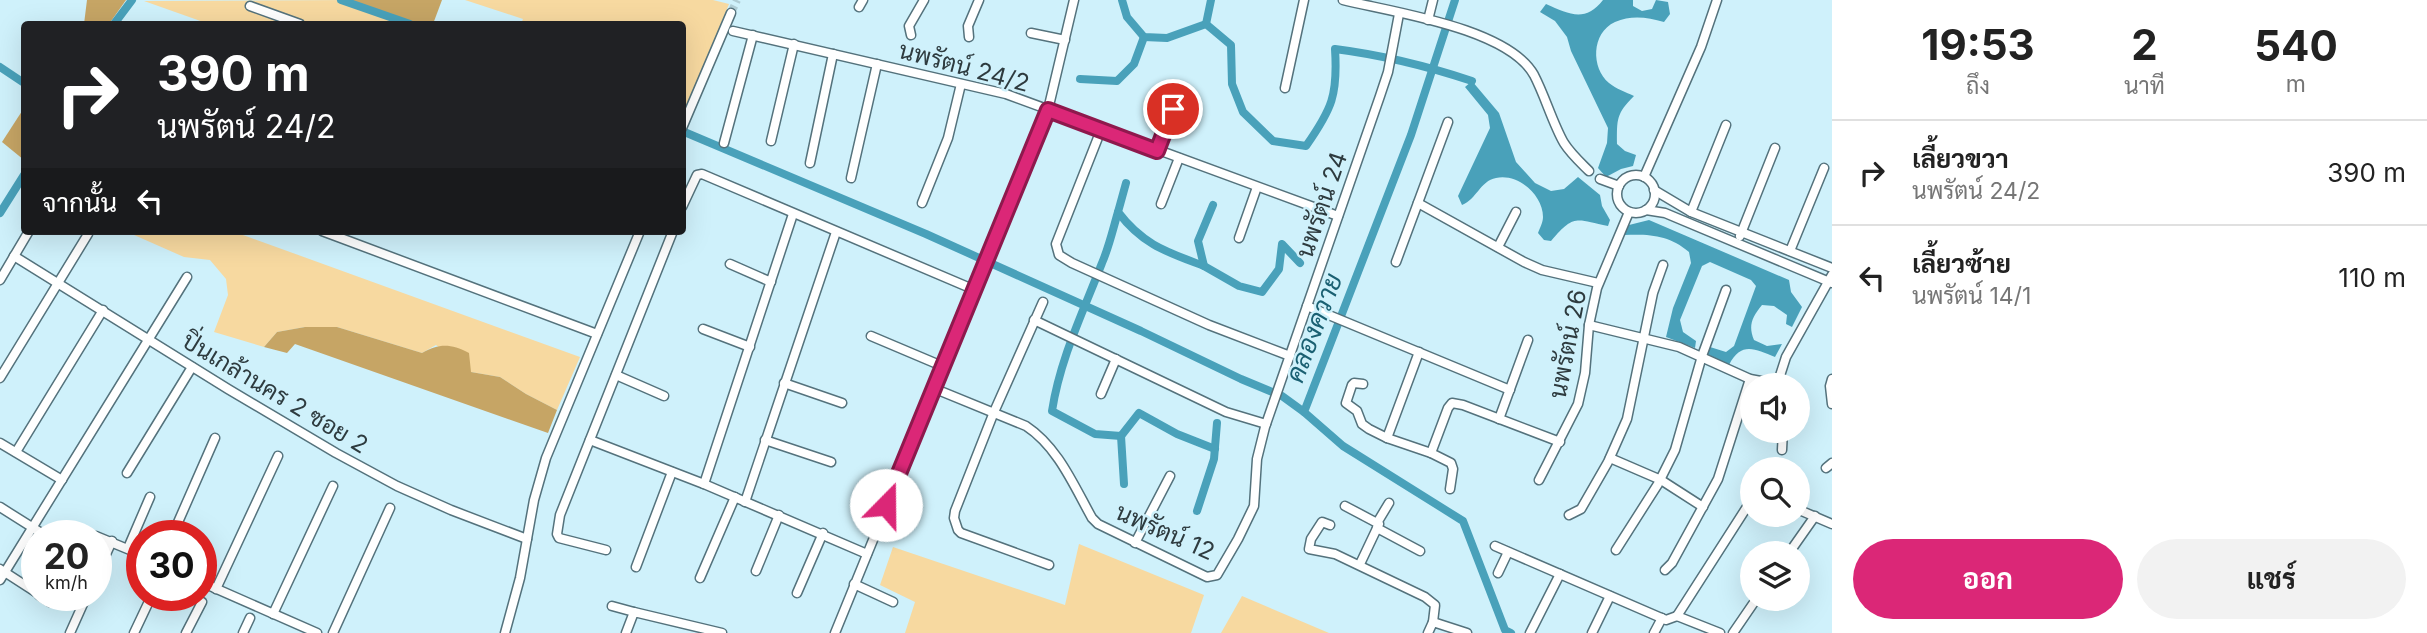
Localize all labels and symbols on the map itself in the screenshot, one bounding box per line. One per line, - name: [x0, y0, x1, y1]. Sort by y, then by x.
- street label: นพรัตน์ 24/2: [896, 34, 1033, 98]
- pin: [1143, 79, 1203, 139]
- street label: นพรัตน์ 24: [1289, 148, 1353, 262]
- water label: คลองควาย: [1279, 269, 1349, 387]
- street label: นพรัตน์ 26: [1542, 287, 1592, 401]
- street label: ปิ่นเกล้านคร 2 ซอย 2: [177, 321, 376, 459]
- position arrow: [849, 468, 923, 542]
- street label: นพรัตน์ 12: [1111, 496, 1220, 566]
- speed limit sign: 30: [126, 520, 217, 611]

